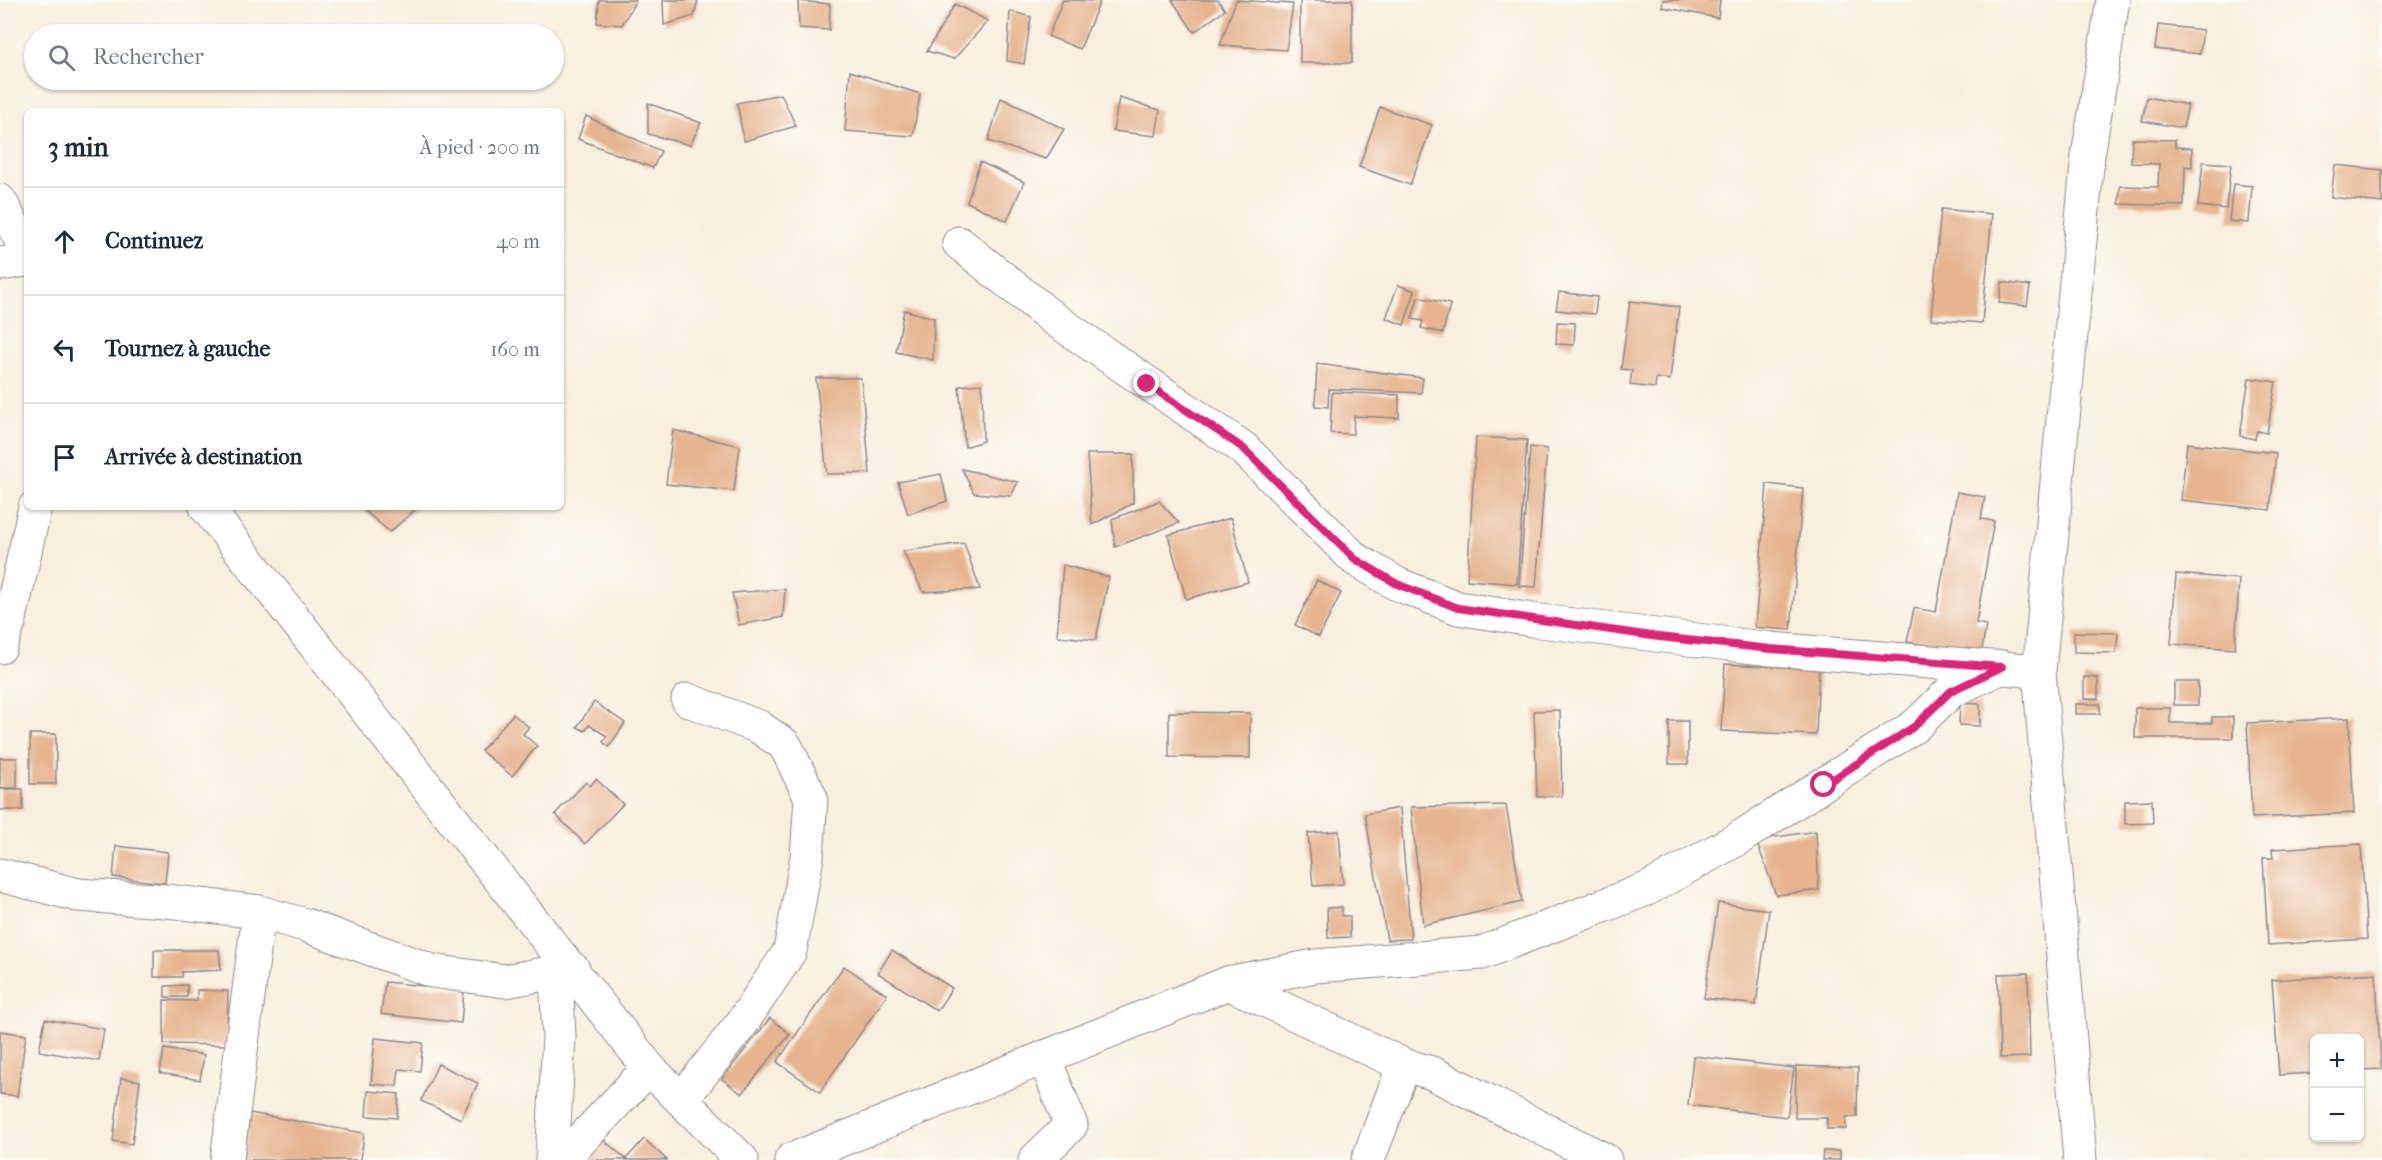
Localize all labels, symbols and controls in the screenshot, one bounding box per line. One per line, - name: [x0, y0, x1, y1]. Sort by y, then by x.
- search box: [24, 24, 564, 90]
- icon: search: [45, 41, 78, 74]
- text: Rechercher: [93, 44, 204, 70]
- text: 3 min: [48, 132, 109, 163]
- text: À pied · 200 m: [420, 136, 540, 159]
- icon: ahead: [48, 225, 81, 258]
- text: Continuez: [105, 228, 203, 254]
- text: 40 m: [496, 230, 540, 253]
- icon: left: [48, 333, 81, 366]
- text: Tournez à gauche: [105, 336, 270, 362]
- text: 160 m: [490, 338, 540, 361]
- route end: [1133, 370, 1159, 396]
- icon: arrive: [48, 441, 81, 474]
- text: Arrivée à destination: [105, 444, 302, 470]
- route start: [1810, 771, 1836, 797]
- map controls: [2310, 1034, 2364, 1142]
- button: +: [2310, 1034, 2364, 1088]
- button: −: [2310, 1088, 2364, 1142]

